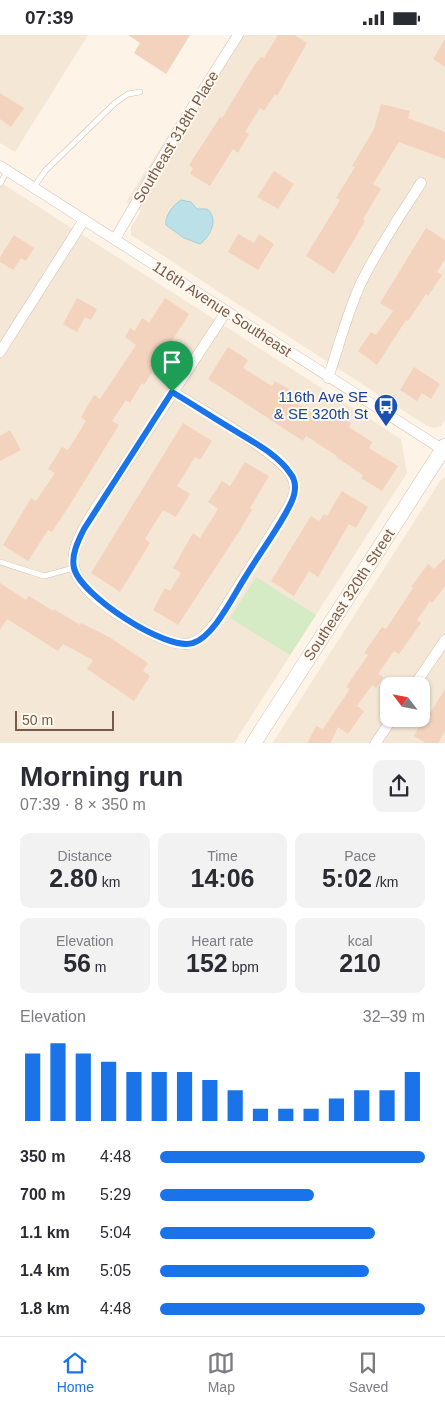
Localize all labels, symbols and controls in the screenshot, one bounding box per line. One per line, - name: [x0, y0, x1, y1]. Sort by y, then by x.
- text: 07:39: [25, 7, 74, 28]
- street label: Southeast 318th Place: [129, 68, 222, 206]
- street label: 116th Avenue Southeast: [150, 257, 296, 360]
- pin: [151, 341, 193, 392]
- icon: arrive: [158, 348, 186, 376]
- place label: 116th Ave SE & SE 320th St: [274, 388, 369, 422]
- bus stop icon: 116th Ave SE & SE 320th St: [373, 393, 399, 427]
- street label: Southeast 320th Street: [300, 525, 398, 664]
- north arrow: [380, 677, 430, 727]
- map controls: [380, 677, 430, 727]
- scale bar: [15, 709, 114, 732]
- text: 50 m: [22, 712, 53, 728]
- button: share: [373, 760, 425, 812]
- text: Morning run: [20, 761, 183, 792]
- text: 07:39 · 8 × 350 m: [20, 796, 146, 813]
- text: Distance: [58, 848, 112, 864]
- text: Time: [207, 848, 238, 864]
- text: Pace: [344, 848, 376, 864]
- text: 2.80: [49, 864, 98, 892]
- text: 14:06: [191, 864, 254, 892]
- text: 5:02: [322, 864, 372, 892]
- text: km: [98, 874, 120, 890]
- text: /km: [372, 874, 398, 890]
- text: Elevation: [56, 933, 114, 949]
- text: Heart rate: [191, 933, 254, 949]
- text: kcal: [348, 933, 373, 949]
- text: 56: [63, 949, 91, 977]
- text: 152: [186, 949, 228, 977]
- text: 210: [339, 949, 381, 977]
- text: m: [91, 959, 107, 975]
- text: bpm: [228, 959, 259, 975]
- text: Elevation: [20, 1008, 86, 1025]
- text: 32–39 m: [363, 1008, 425, 1025]
- text: 350 m: [20, 1148, 65, 1165]
- text: 4:48: [100, 1148, 131, 1165]
- text: 700 m: [20, 1186, 65, 1203]
- text: 5:29: [100, 1186, 131, 1203]
- text: 1.1 km: [20, 1224, 70, 1241]
- text: 5:04: [100, 1224, 131, 1241]
- text: 1.4 km: [20, 1262, 70, 1279]
- text: 5:05: [100, 1262, 131, 1279]
- text: 1.8 km: [20, 1300, 70, 1317]
- text: 4:48: [100, 1300, 131, 1317]
- tab: Home: [57, 1349, 94, 1395]
- tab: Map: [207, 1349, 235, 1395]
- tab: Saved: [349, 1349, 388, 1395]

